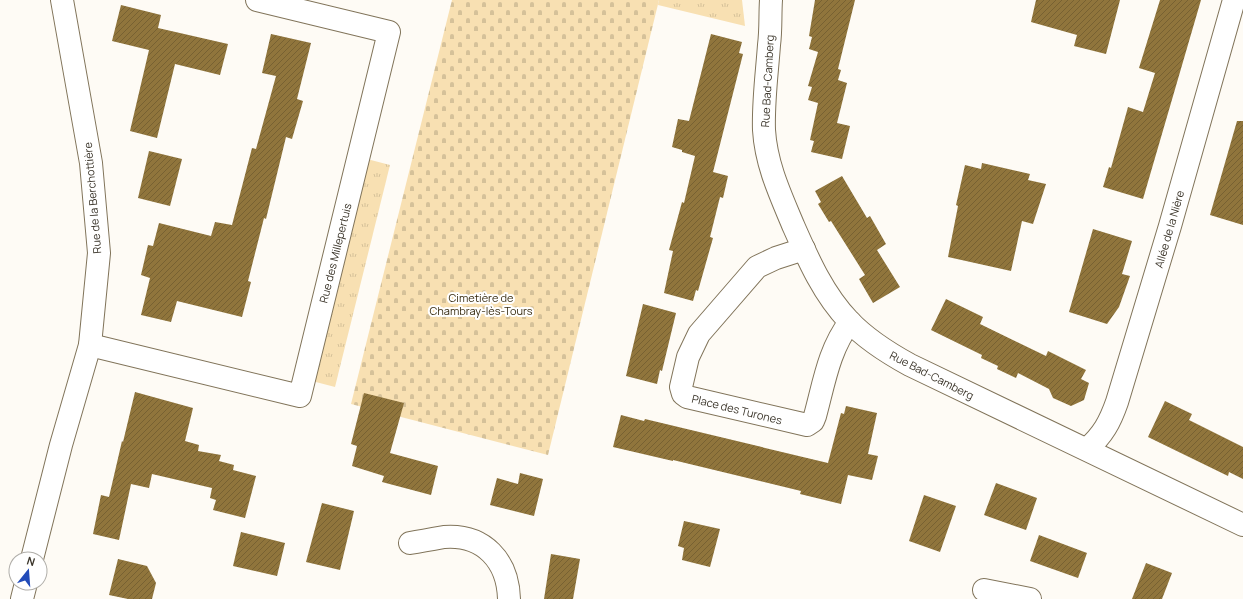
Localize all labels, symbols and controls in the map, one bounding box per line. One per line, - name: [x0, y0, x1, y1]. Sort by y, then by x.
- street label: Rue Bad-Camberg: [757, 34, 777, 128]
- street label: Rue de la Berchottière: [80, 141, 104, 254]
- street label: Allée de la Nière: [1151, 188, 1187, 270]
- street label: Rue des Millepertuis: [315, 201, 355, 305]
- park label: Cimetière de Chambray-lès-Tours: [429, 290, 533, 318]
- street label: Rue Bad-Camberg: [887, 347, 977, 403]
- street label: Place des Turones: [690, 391, 784, 428]
- north arrow: [8, 551, 48, 591]
- text: N: [25, 553, 37, 569]

